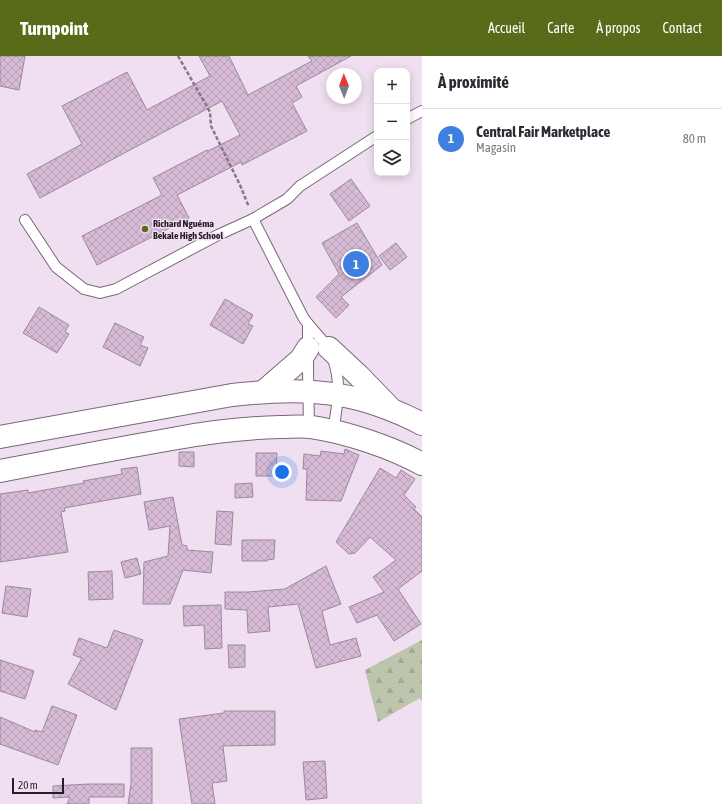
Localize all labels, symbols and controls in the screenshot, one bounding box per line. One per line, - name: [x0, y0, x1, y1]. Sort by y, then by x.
- text: Turnpoint: [20, 17, 88, 39]
- text: Accueil: [488, 20, 525, 36]
- text: Carte: [547, 20, 574, 36]
- text: À propos: [596, 20, 641, 36]
- text: Contact: [663, 20, 702, 36]
- north arrow: [326, 68, 362, 104]
- map controls: [374, 68, 410, 176]
- button: +: [374, 68, 410, 104]
- text: À proximité: [438, 72, 509, 92]
- button: −: [374, 104, 410, 140]
- text: Central Fair Marketplace: [476, 123, 610, 140]
- text: 1: [448, 131, 454, 146]
- text: 80 m: [683, 131, 706, 146]
- button: layers: [374, 140, 410, 176]
- text: Magasin: [476, 140, 516, 155]
- place label: Richard Nguéma Bekale High School: [153, 218, 224, 241]
- marker: Richard Nguéma Bekale High School: [140, 224, 150, 234]
- pin: 1: [343, 249, 369, 279]
- your location: [272, 462, 292, 482]
- scale bar: [12, 776, 64, 795]
- text: 20 m: [18, 779, 38, 791]

